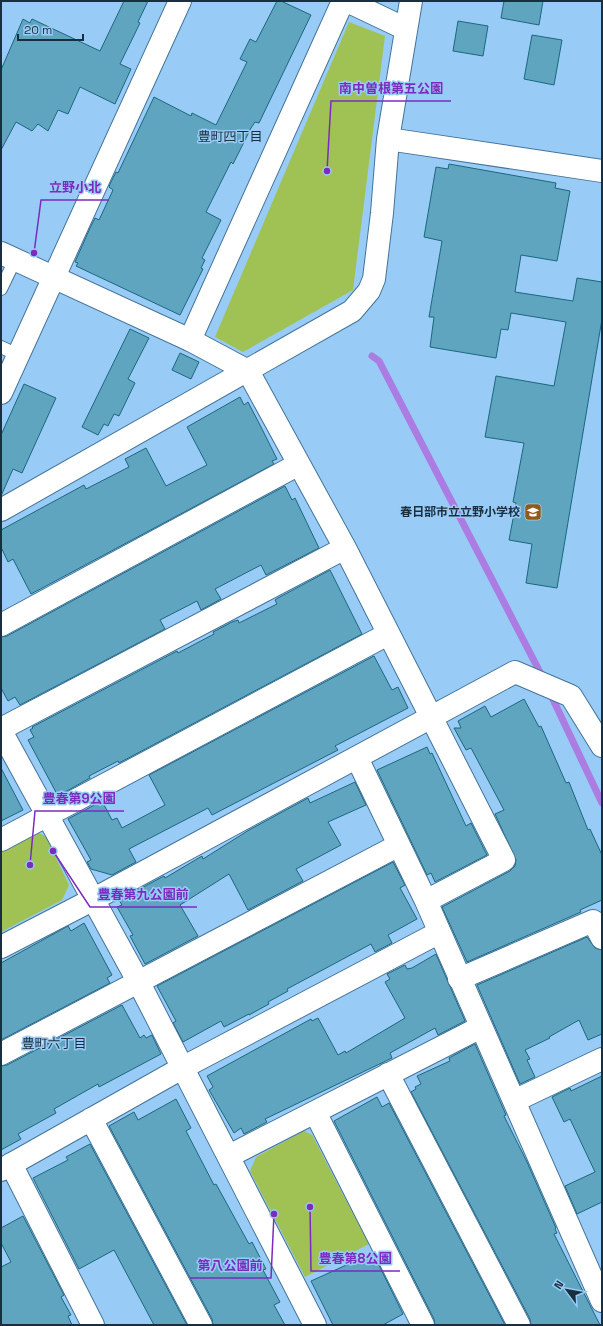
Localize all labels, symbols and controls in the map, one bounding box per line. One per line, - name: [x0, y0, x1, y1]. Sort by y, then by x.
- scale bar: [18, 16, 83, 42]
- text: 20 m: [24, 22, 52, 38]
- callout: 南中曽根第五公園: [331, 76, 451, 101]
- text: 南中曽根第五公園: [339, 80, 443, 97]
- district label: 豊町四丁目: [197, 128, 263, 145]
- callout: 立野小北: [41, 175, 109, 200]
- text: 立野小北: [49, 179, 101, 196]
- school or university icon: 春日部市立立野小学校: [523, 502, 543, 522]
- place label: 春日部市立立野小学校: [400, 504, 520, 520]
- callout: 豊春第9公園: [35, 786, 124, 811]
- text: 豊春第9公園: [42, 790, 116, 807]
- callout: 豊春第九公園前: [90, 882, 197, 907]
- text: 豊春第九公園前: [97, 886, 189, 903]
- district label: 豊町六丁目: [21, 1035, 87, 1052]
- callout: 豊春第8公園: [311, 1246, 400, 1271]
- text: 豊春第8公園: [319, 1250, 391, 1267]
- callout: 第八公園前: [190, 1253, 271, 1278]
- text: 第八公園前: [197, 1257, 263, 1274]
- north arrow: [547, 1270, 587, 1310]
- text: N: [551, 1278, 566, 1292]

